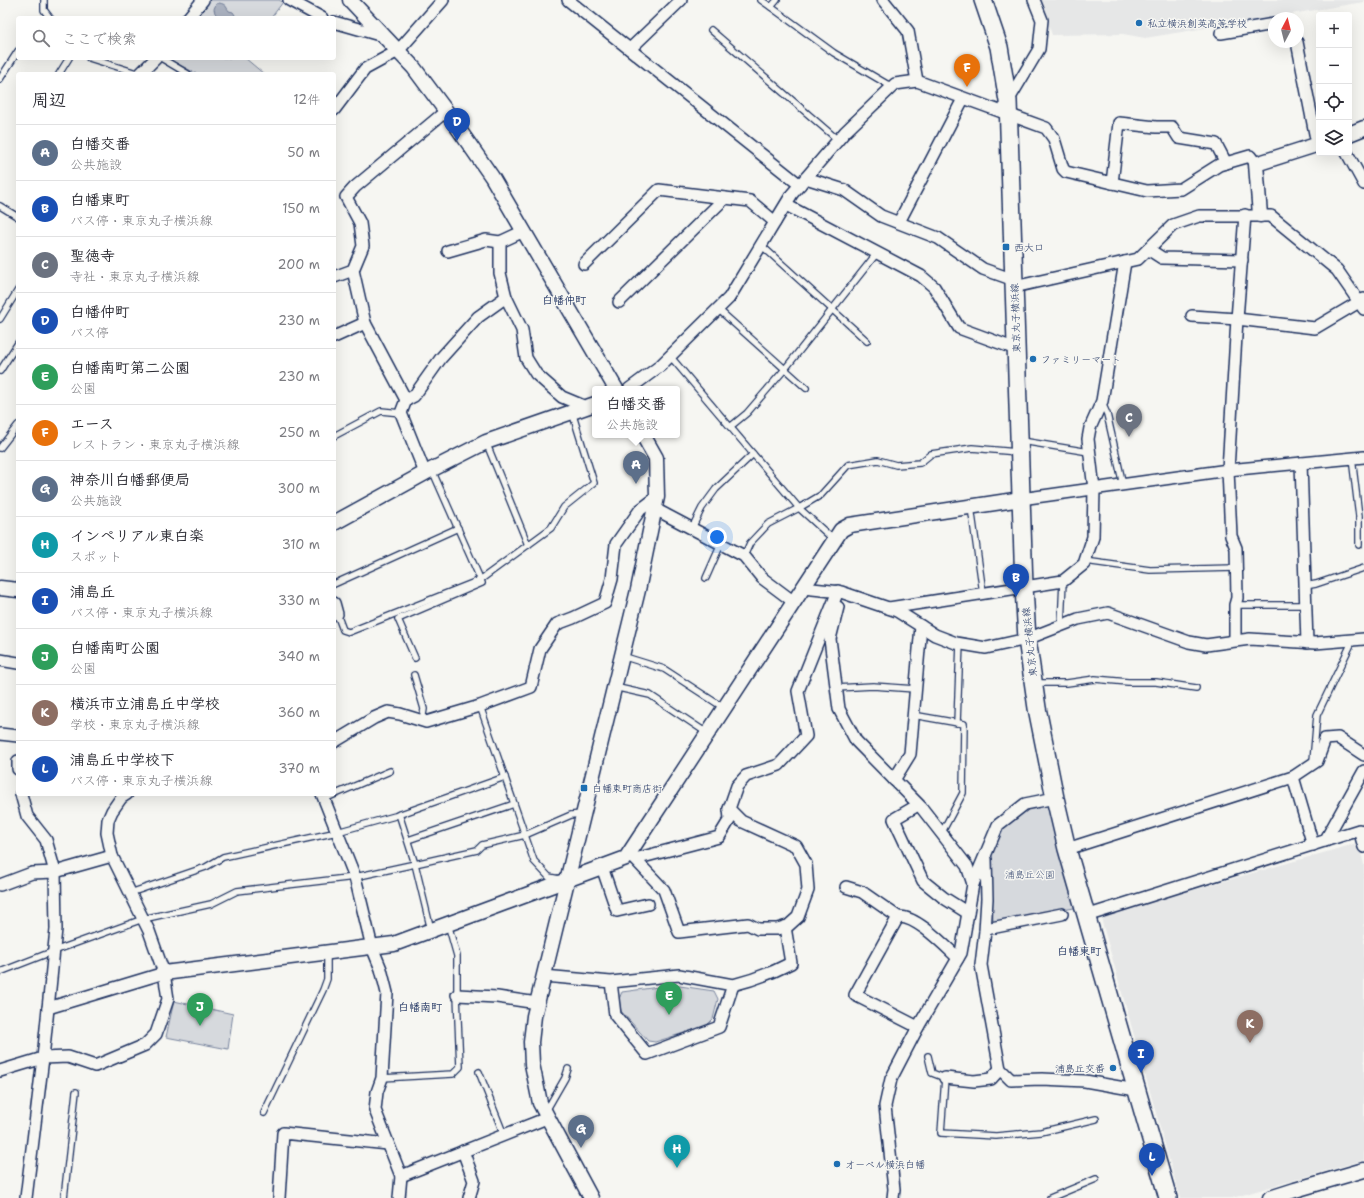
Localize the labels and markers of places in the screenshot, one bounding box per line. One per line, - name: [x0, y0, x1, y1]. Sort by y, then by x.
- place label: 私立横浜創英高等学校: [1147, 17, 1247, 30]
- marker: 私立横浜創英高等学校: [1134, 18, 1144, 28]
- pin: F: [954, 54, 980, 87]
- pin: D: [444, 108, 470, 141]
- place label: 西大口: [1014, 241, 1044, 254]
- marker: 西大口: [1001, 242, 1011, 252]
- place label: ファミリーマート: [1041, 353, 1121, 366]
- marker: ファミリーマート: [1028, 354, 1038, 364]
- pin: C: [1116, 404, 1142, 437]
- pin: A: [623, 451, 649, 484]
- pin: B: [1003, 564, 1029, 597]
- place label: 白幡東町商店街: [592, 782, 662, 795]
- marker: 白幡東町商店街: [579, 783, 589, 793]
- pin: E: [656, 982, 682, 1015]
- pin: J: [187, 993, 213, 1026]
- pin: K: [1237, 1010, 1263, 1043]
- pin: I: [1128, 1040, 1154, 1073]
- place label: 浦島丘交番: [1055, 1062, 1105, 1075]
- marker: 浦島丘交番: [1108, 1063, 1118, 1073]
- pin: G: [568, 1115, 594, 1148]
- pin: H: [664, 1135, 690, 1168]
- pin: L: [1139, 1143, 1165, 1176]
- place label: オーベル横浜白幡: [845, 1158, 925, 1171]
- marker: オーベル横浜白幡: [832, 1159, 842, 1169]

